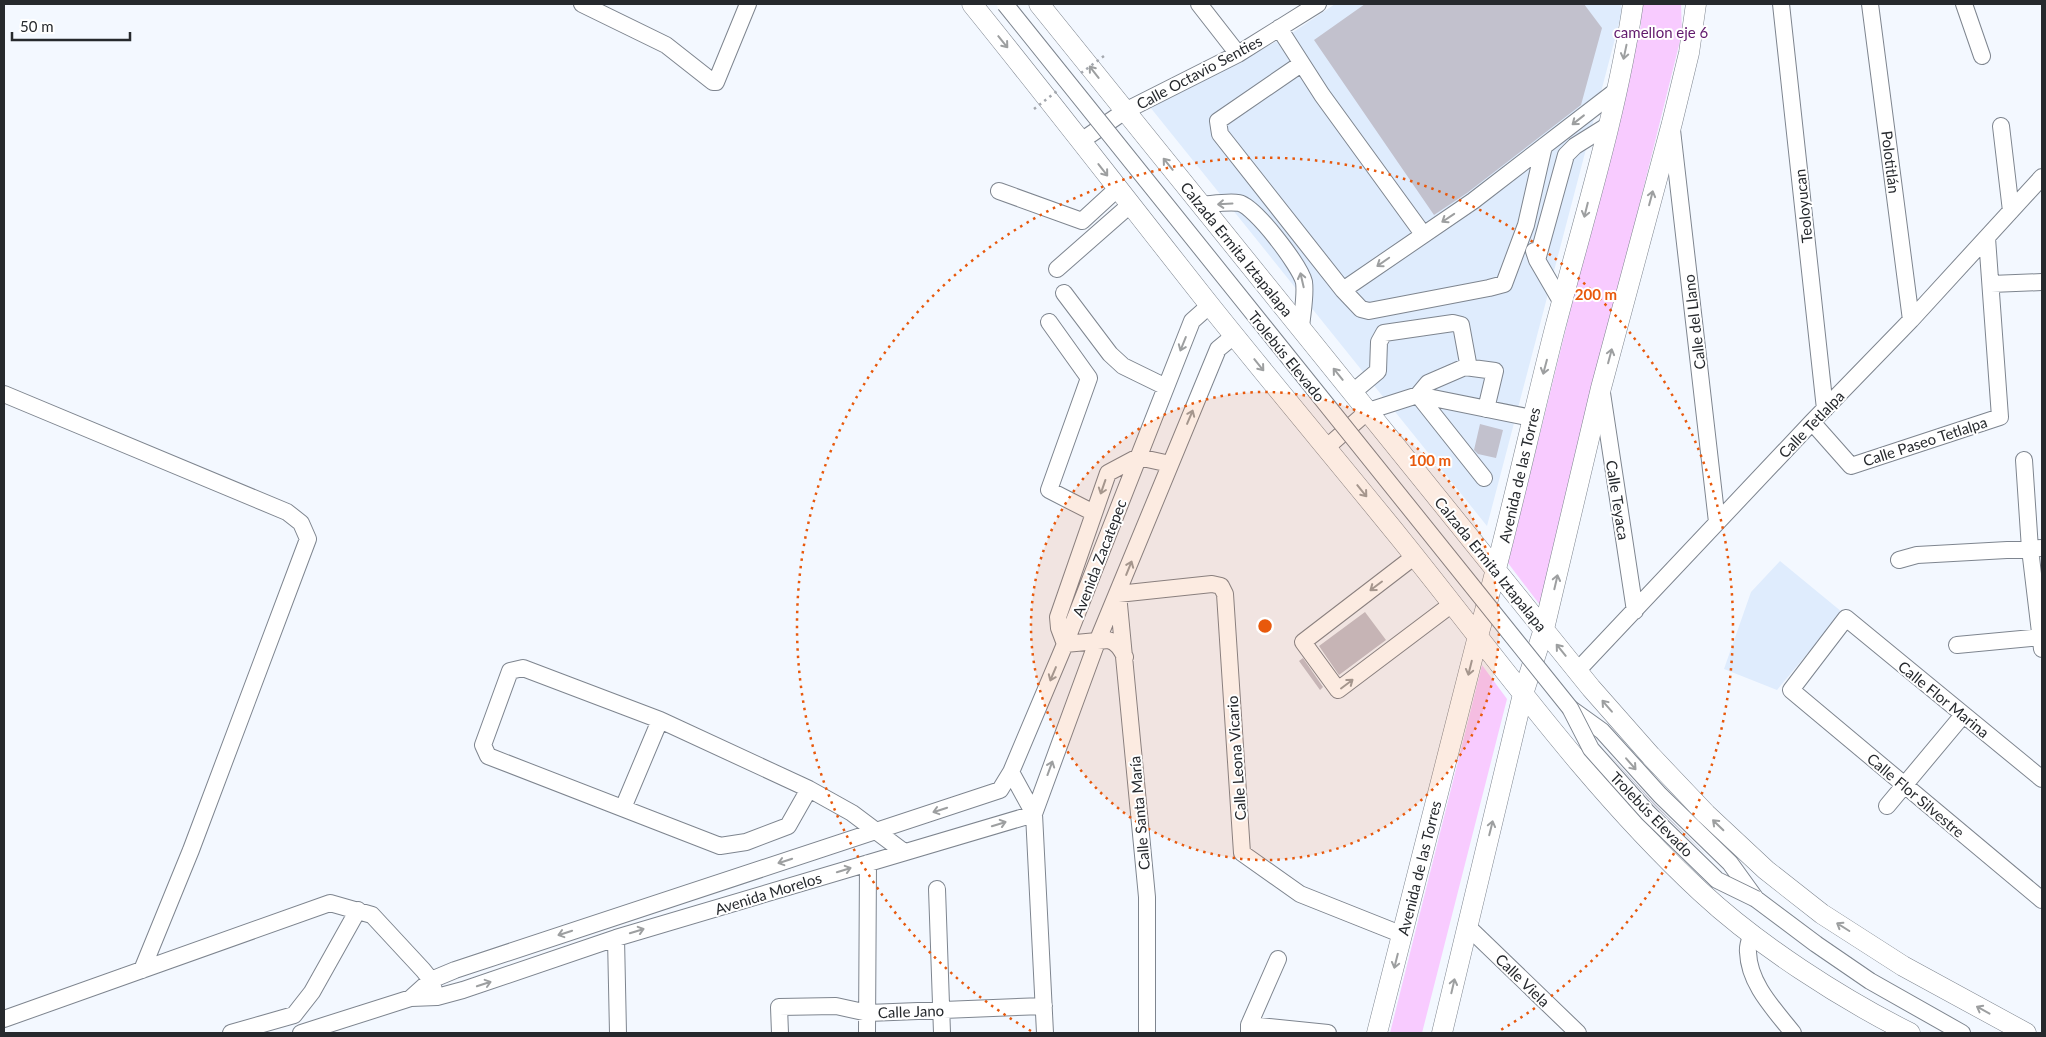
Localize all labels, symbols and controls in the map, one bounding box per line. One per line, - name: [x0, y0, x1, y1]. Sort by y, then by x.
- scale bar: [12, 10, 130, 42]
- text: 50 m: [20, 17, 54, 35]
- park label: camellon eje 6: [1614, 23, 1709, 41]
- street label: Calle Octavio Senties: [1133, 31, 1265, 113]
- one-way arrow: [997, 35, 1008, 48]
- one-way arrow: [1620, 43, 1629, 59]
- one-way arrow: [1089, 66, 1100, 79]
- one-way arrow: [1571, 115, 1585, 125]
- street label: Polotitlán: [1878, 130, 1904, 194]
- one-way arrow: [1162, 158, 1173, 171]
- one-way arrow: [1098, 163, 1109, 176]
- street label: Teoloyucan: [1790, 168, 1816, 244]
- street label: Calzada Ermita Iztapalapa: [1177, 178, 1297, 320]
- one-way arrow: [1647, 191, 1657, 207]
- one-way arrow: [1218, 199, 1234, 208]
- one-way arrow: [1581, 201, 1590, 217]
- one-way arrow: [1441, 213, 1455, 223]
- one-way arrow: [1376, 257, 1390, 267]
- one-way arrow: [1297, 272, 1306, 288]
- street label: Calle del Llano: [1679, 273, 1709, 371]
- text: 200 m: [1575, 285, 1617, 303]
- street label: Trolebús Elevado: [1245, 307, 1329, 405]
- one-way arrow: [1178, 336, 1187, 351]
- one-way arrow: [1605, 348, 1615, 364]
- one-way arrow: [1254, 358, 1265, 371]
- one-way arrow: [1540, 358, 1549, 374]
- one-way arrow: [1332, 367, 1343, 380]
- street label: Calle Tetlalpa: [1774, 387, 1848, 461]
- street label: Avenida de las Torres: [1495, 406, 1543, 544]
- one-way arrow: [1186, 410, 1195, 426]
- street label: Calle Paseo Tetlalpa: [1861, 412, 1989, 470]
- text: 100 m: [1409, 451, 1451, 469]
- street label: Calle Teyaca: [1603, 459, 1633, 541]
- one-way arrow: [1098, 479, 1108, 495]
- one-way arrow: [1357, 484, 1368, 497]
- street label: Calzada Ermita Iztapalapa: [1431, 493, 1551, 635]
- street label: Avenida Zacatepec: [1068, 497, 1130, 619]
- one-way arrow: [1124, 561, 1134, 576]
- one-way arrow: [1552, 574, 1561, 590]
- one-way arrow: [1369, 581, 1383, 591]
- centre of rings: [1256, 617, 1274, 635]
- one-way arrow: [1556, 644, 1567, 657]
- street label: Calle Flor Marina: [1895, 657, 1993, 741]
- one-way arrow: [1465, 659, 1474, 675]
- one-way arrow: [1047, 666, 1057, 681]
- one-way arrow: [1340, 679, 1354, 689]
- street label: Calle Leona Vicario: [1223, 695, 1249, 821]
- one-way arrow: [1601, 699, 1613, 712]
- street label: Calle Flor Silvestre: [1864, 749, 1968, 841]
- street label: Calle Santa María: [1125, 755, 1153, 871]
- one-way arrow: [1625, 757, 1637, 770]
- one-way arrow: [1046, 761, 1055, 776]
- street label: Trolebús Elevado: [1607, 768, 1697, 860]
- street label: Avenida de las Torres: [1394, 799, 1444, 937]
- one-way arrow: [932, 805, 948, 815]
- one-way arrow: [991, 819, 1007, 829]
- one-way arrow: [1711, 819, 1724, 831]
- one-way arrow: [1487, 820, 1496, 836]
- one-way arrow: [778, 856, 794, 866]
- one-way arrow: [835, 865, 851, 875]
- street label: Avenida Morelos: [713, 868, 823, 918]
- one-way arrow: [1837, 922, 1851, 932]
- one-way arrow: [629, 926, 645, 936]
- one-way arrow: [557, 929, 573, 939]
- street label: Calle Viela: [1492, 950, 1554, 1010]
- one-way arrow: [1391, 953, 1400, 969]
- one-way arrow: [475, 978, 491, 988]
- one-way arrow: [1449, 978, 1458, 994]
- street label: Calle Jano: [878, 1001, 944, 1021]
- one-way arrow: [1976, 1005, 1991, 1014]

